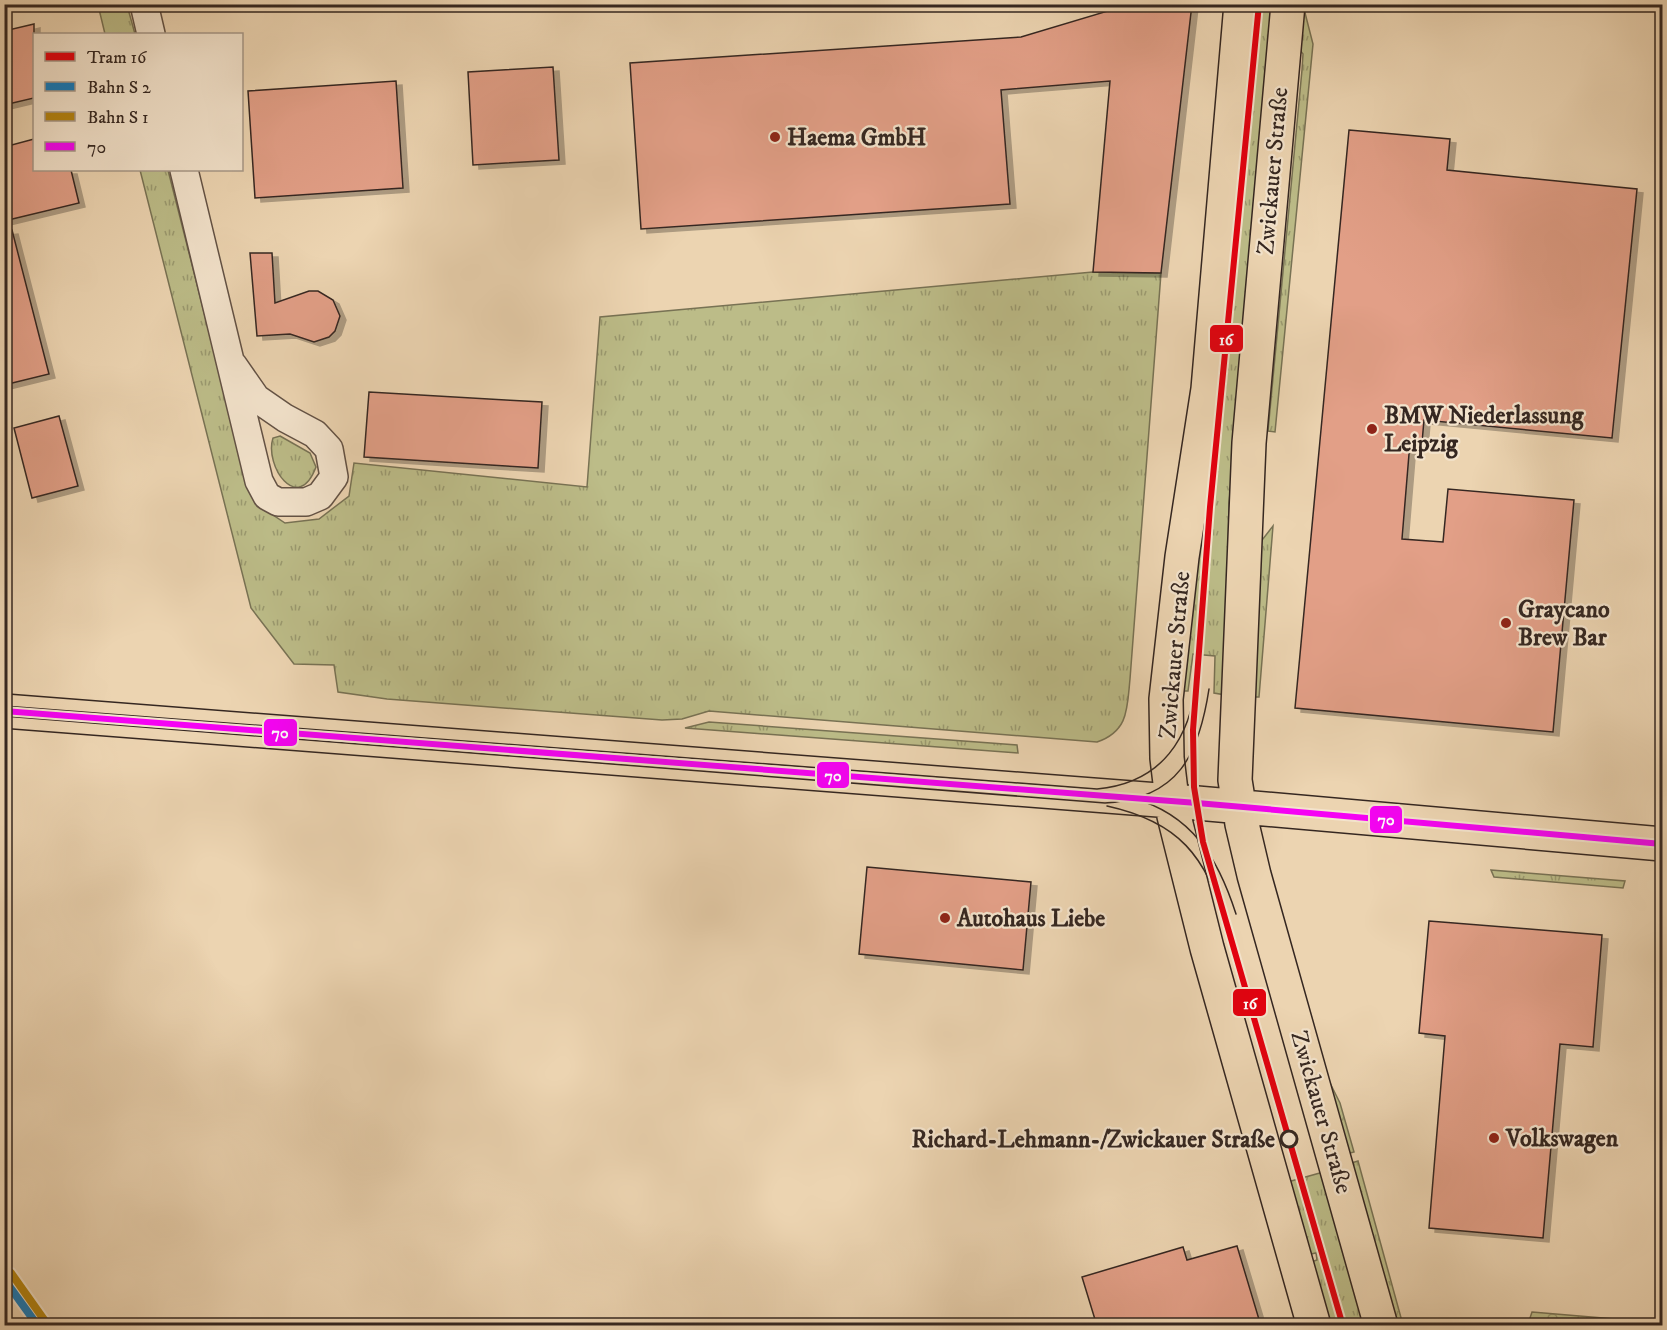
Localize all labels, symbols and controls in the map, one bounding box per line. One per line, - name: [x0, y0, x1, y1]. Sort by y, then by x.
- legend: [33, 33, 243, 171]
- text: Tram 16: [87, 47, 147, 69]
- text: Bahn S 2: [87, 77, 151, 99]
- street label: Zwickauer Straße: [1251, 86, 1295, 256]
- text: Bahn S 1: [87, 107, 149, 129]
- place label: Haema GmbH: [787, 123, 927, 153]
- marker: Haema GmbH: [768, 130, 782, 144]
- text: 70: [87, 137, 106, 159]
- line badge: 16: [1209, 324, 1244, 353]
- text: 16: [1219, 330, 1235, 350]
- place label: BMW Niederlassung Leipzig: [1384, 401, 1585, 459]
- marker: BMW Niederlassung Leipzig: [1365, 422, 1379, 436]
- street label: Zwickauer Straße: [1153, 570, 1197, 740]
- place label: Graycano Brew Bar: [1518, 595, 1610, 653]
- marker: Graycano Brew Bar: [1499, 616, 1513, 630]
- line badge: 70: [263, 718, 298, 747]
- text: 70: [271, 723, 289, 743]
- line badge: 70: [816, 761, 850, 789]
- text: 70: [824, 766, 842, 786]
- line badge: 70: [1369, 805, 1403, 834]
- text: 70: [1377, 810, 1395, 830]
- place label: Autohaus Liebe: [956, 904, 1105, 934]
- marker: Autohaus Liebe: [938, 911, 952, 925]
- line badge: 16: [1232, 988, 1267, 1017]
- text: 16: [1243, 994, 1259, 1014]
- street label: Zwickauer Straße: [1283, 1027, 1359, 1197]
- place label: Volkswagen: [1505, 1124, 1619, 1154]
- place label: Richard-Lehmann-/Zwickauer Straße: [912, 1125, 1275, 1155]
- marker: Richard-Lehmann-/Zwickauer Straße: [1280, 1130, 1298, 1148]
- marker: Volkswagen: [1487, 1131, 1501, 1145]

